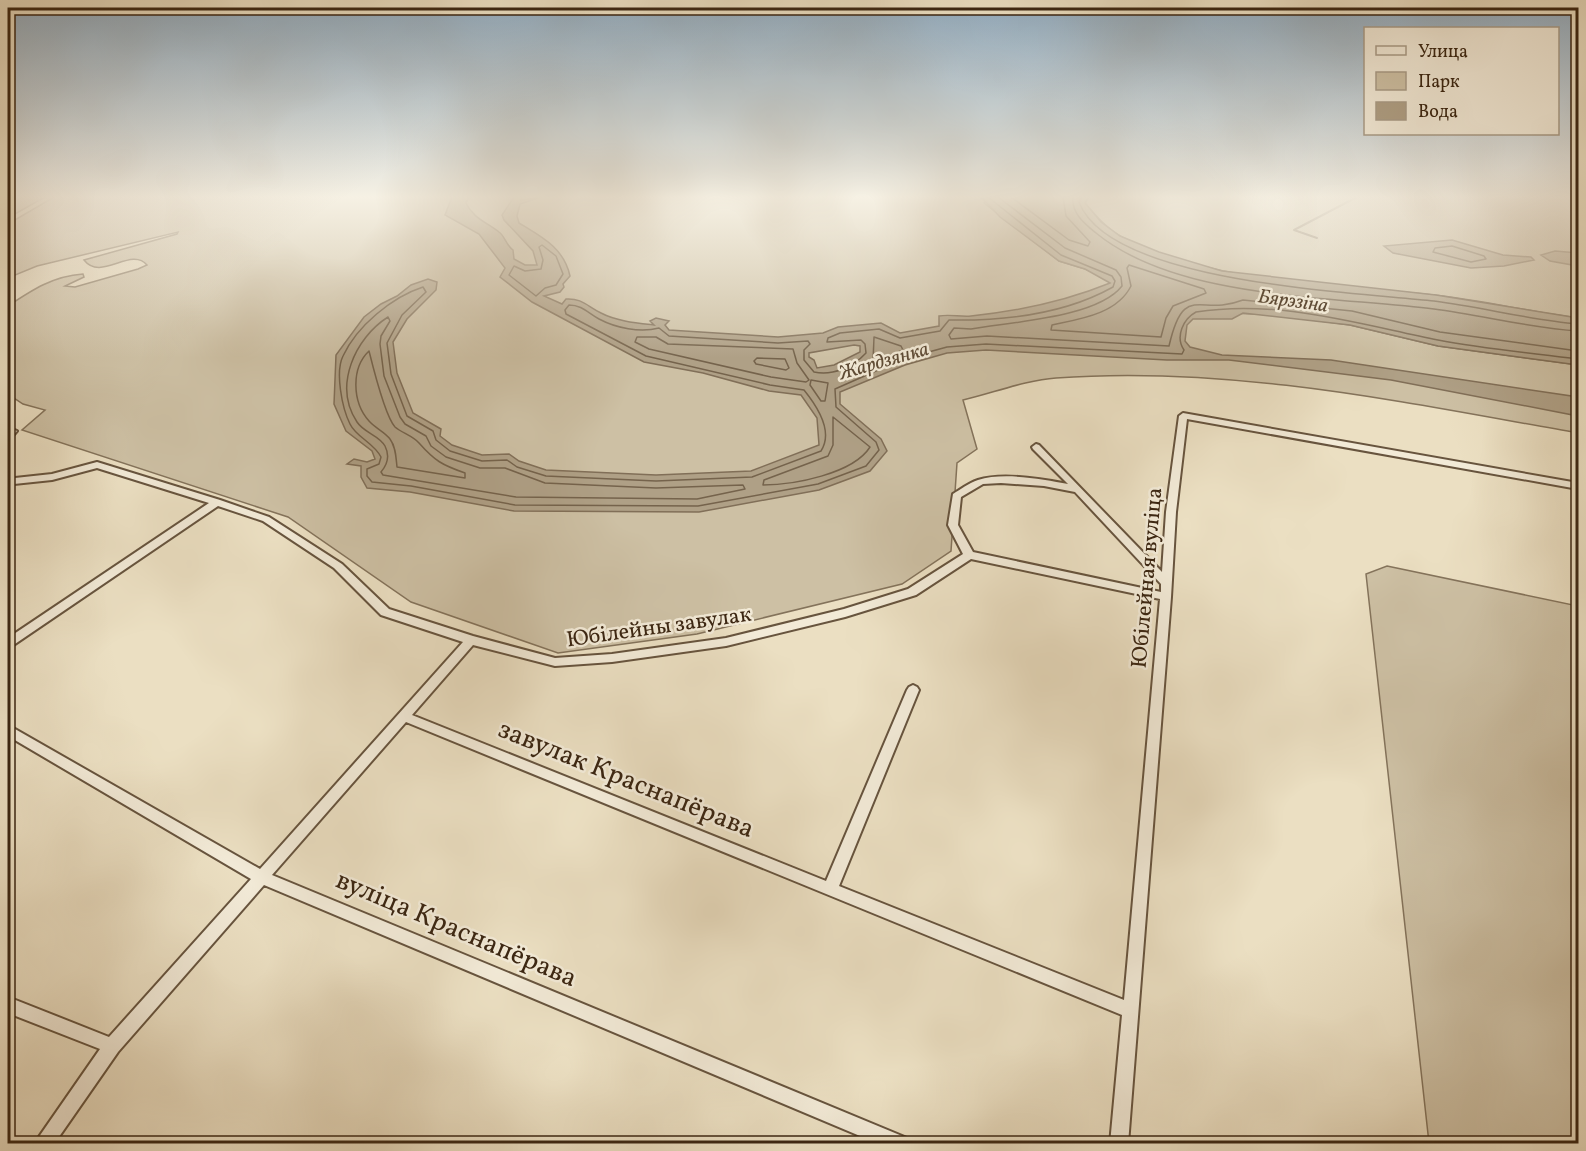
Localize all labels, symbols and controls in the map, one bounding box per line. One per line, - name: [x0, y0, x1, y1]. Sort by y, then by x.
- legend: [1364, 27, 1559, 135]
- text: Улица: [1418, 40, 1468, 65]
- text: Парк: [1418, 70, 1460, 95]
- text: Вода: [1418, 100, 1458, 125]
- water label: Бярэзіна: [1256, 283, 1330, 321]
- water label: Жардзянка: [835, 336, 932, 388]
- street label: Юбілейная вуліца: [1125, 486, 1171, 670]
- street label: Юбілейны завулак: [565, 600, 754, 656]
- street label: завулак Краснапёрава: [492, 711, 760, 849]
- street label: вуліца Краснапёрава: [330, 862, 582, 998]

